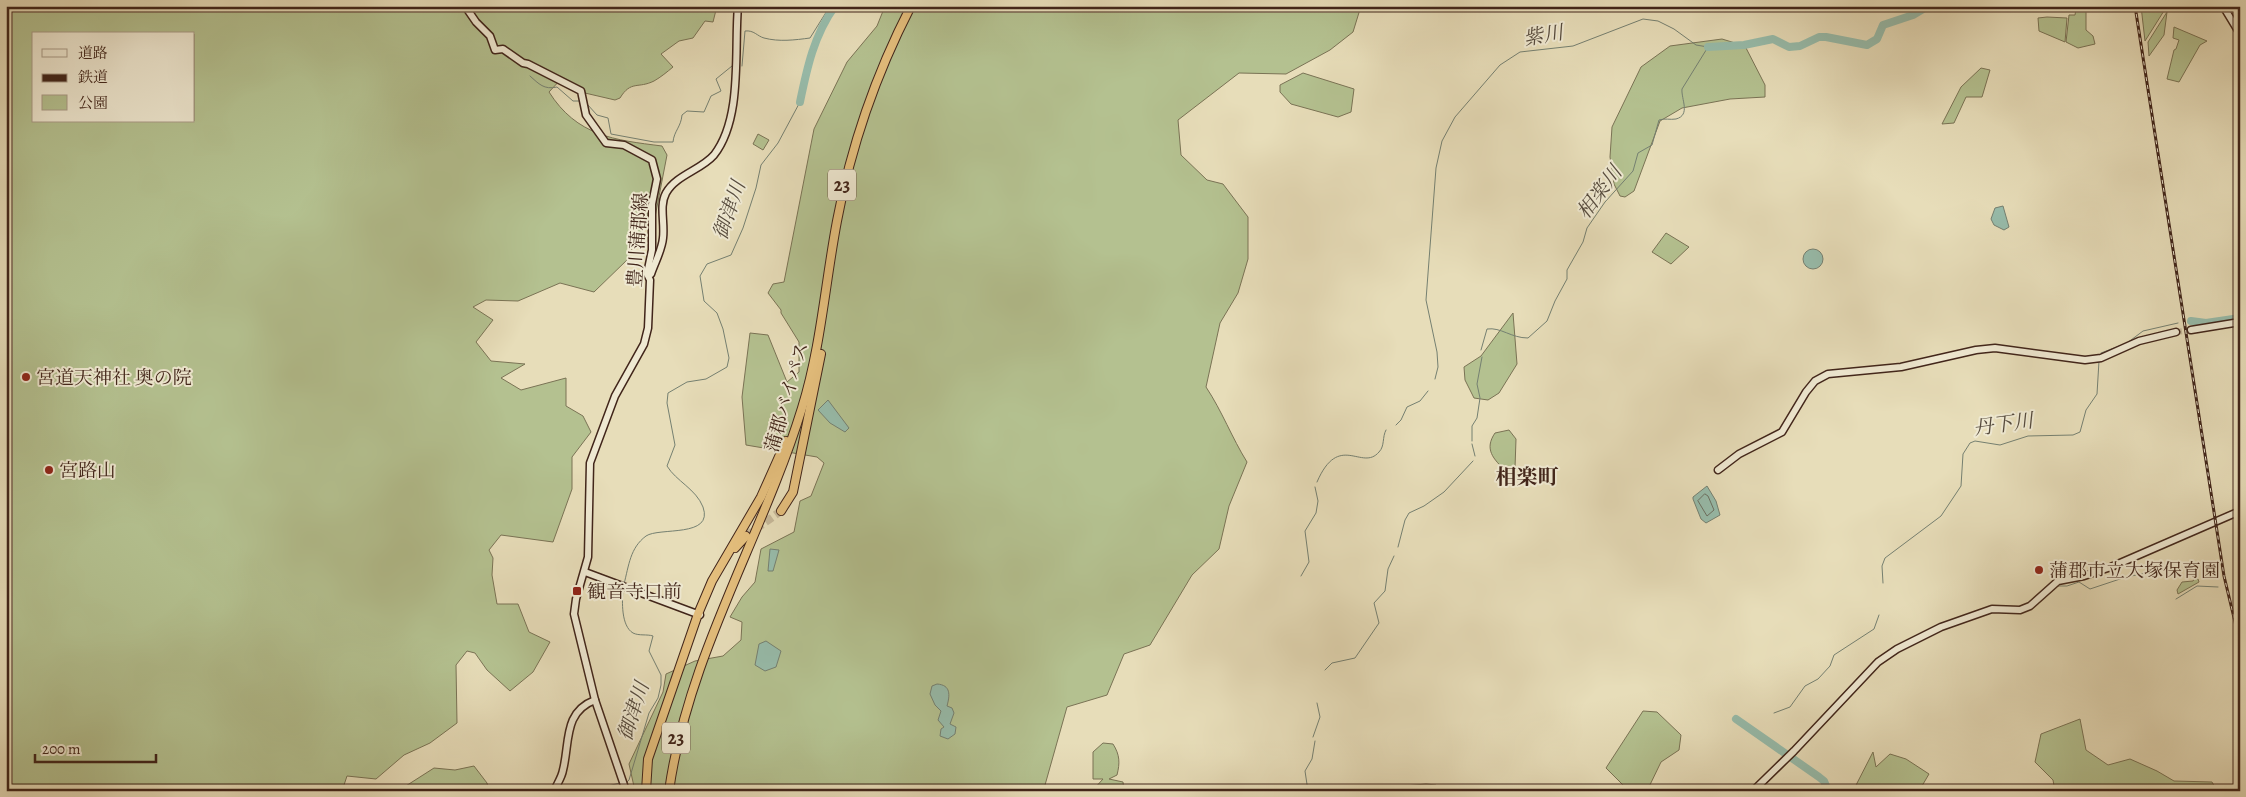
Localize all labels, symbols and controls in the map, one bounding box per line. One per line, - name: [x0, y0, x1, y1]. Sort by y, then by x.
- water label: 紫川: [1521, 18, 1567, 52]
- legend: [32, 32, 195, 122]
- text: 道路: [78, 43, 108, 63]
- text: 鉄道: [78, 67, 108, 87]
- text: 公園: [78, 93, 108, 113]
- water label: 相楽川: [1571, 159, 1629, 224]
- road number: 23: [828, 170, 856, 200]
- water label: 御津川: [707, 176, 753, 243]
- street label: 豊川蒲郡線: [622, 192, 654, 288]
- street label: 蒲郡バイパス: [759, 339, 815, 455]
- place label: 宮道天神社 奥の院: [36, 365, 192, 391]
- marker: 宮道天神社 奥の院: [20, 371, 32, 383]
- water label: 丹下川: [1971, 407, 2037, 442]
- place label: 宮路山: [59, 458, 116, 484]
- district label: 相楽町: [1496, 463, 1559, 491]
- marker: 宮路山: [43, 464, 55, 476]
- place label: 蒲郡市立大塚保育園: [2049, 558, 2220, 584]
- marker: 蒲郡市立大塚保育園: [2033, 564, 2045, 576]
- place label: 観音寺口前: [587, 579, 682, 605]
- marker: 観音寺口前: [571, 585, 583, 597]
- water label: 御津川: [611, 677, 656, 744]
- road number: 23: [662, 722, 690, 754]
- scale bar: [35, 732, 156, 764]
- text: 200 m: [42, 739, 81, 759]

